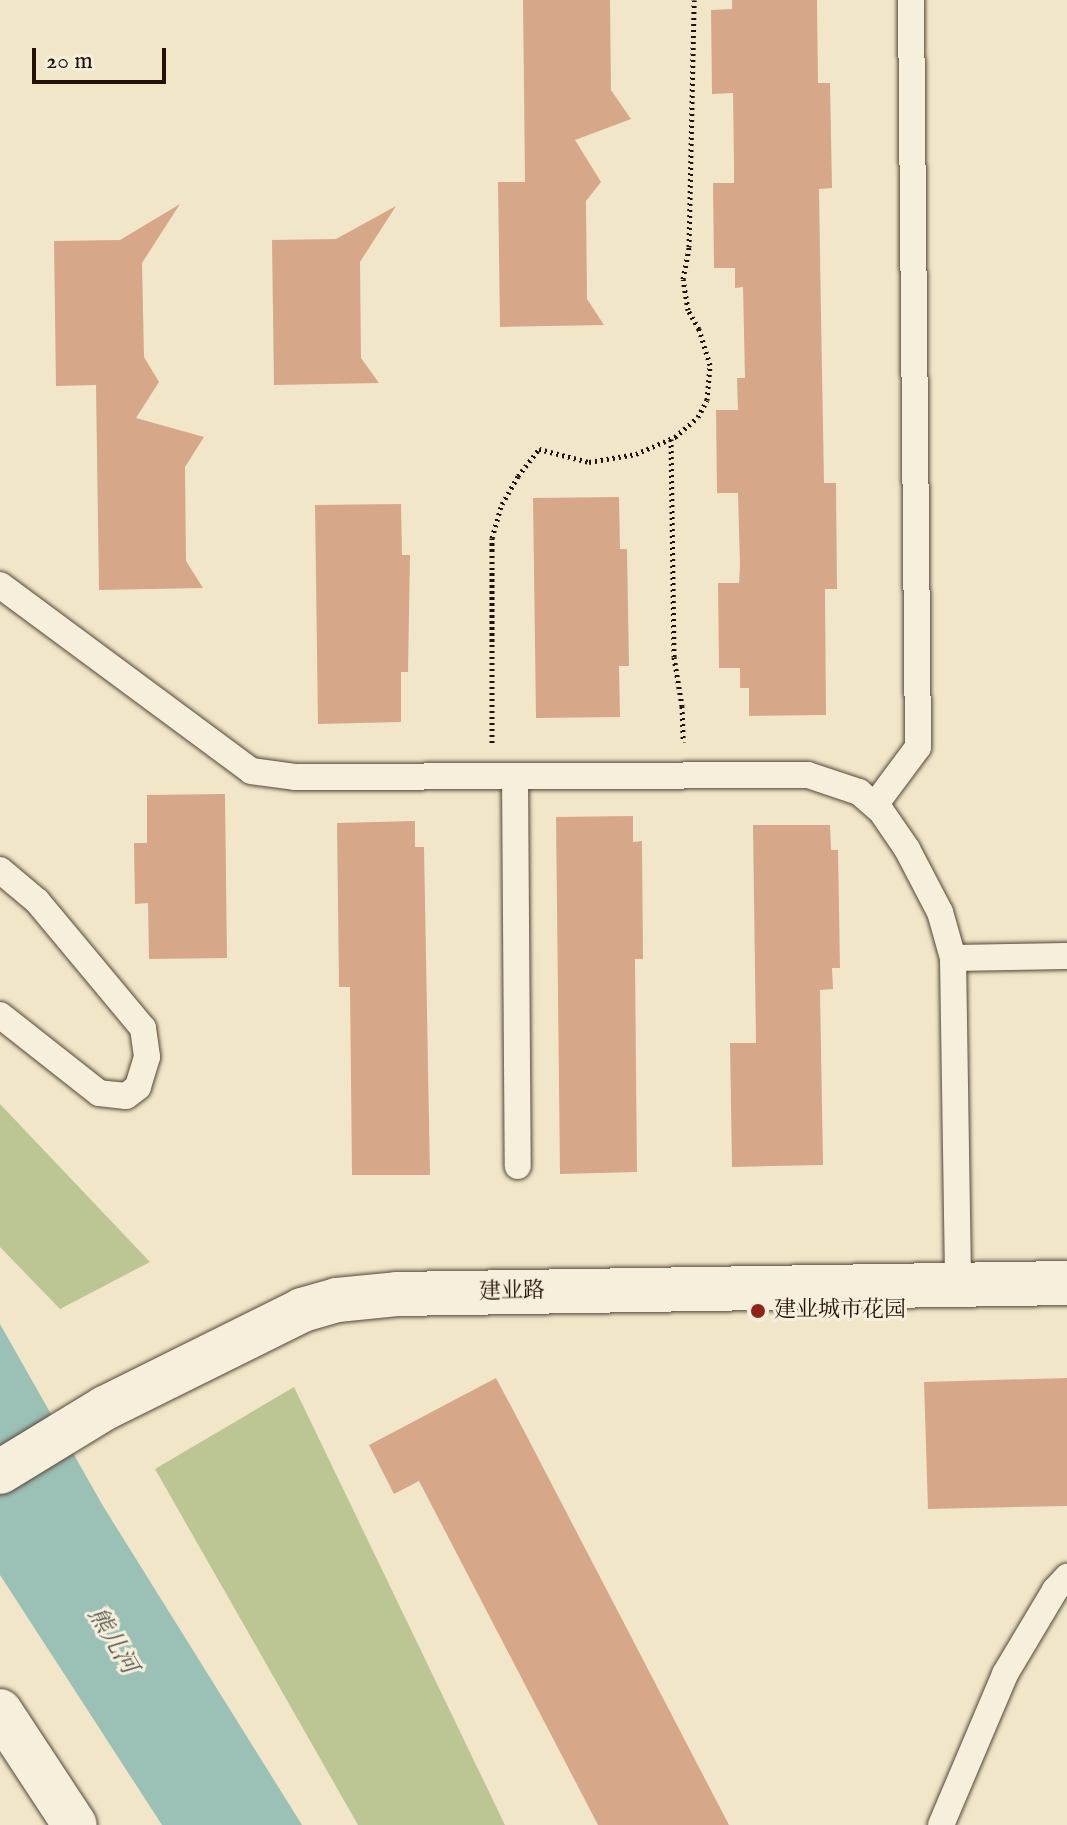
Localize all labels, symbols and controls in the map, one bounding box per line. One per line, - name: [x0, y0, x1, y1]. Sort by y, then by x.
- scale bar: [36, 32, 170, 82]
- text: 20 m: [46, 46, 93, 77]
- street label: 建业路: [479, 1278, 545, 1306]
- place label: 建业城市花园: [774, 1298, 906, 1324]
- marker: 建业城市花园: [749, 1302, 767, 1320]
- water label: 熊儿河: [81, 1603, 143, 1679]

